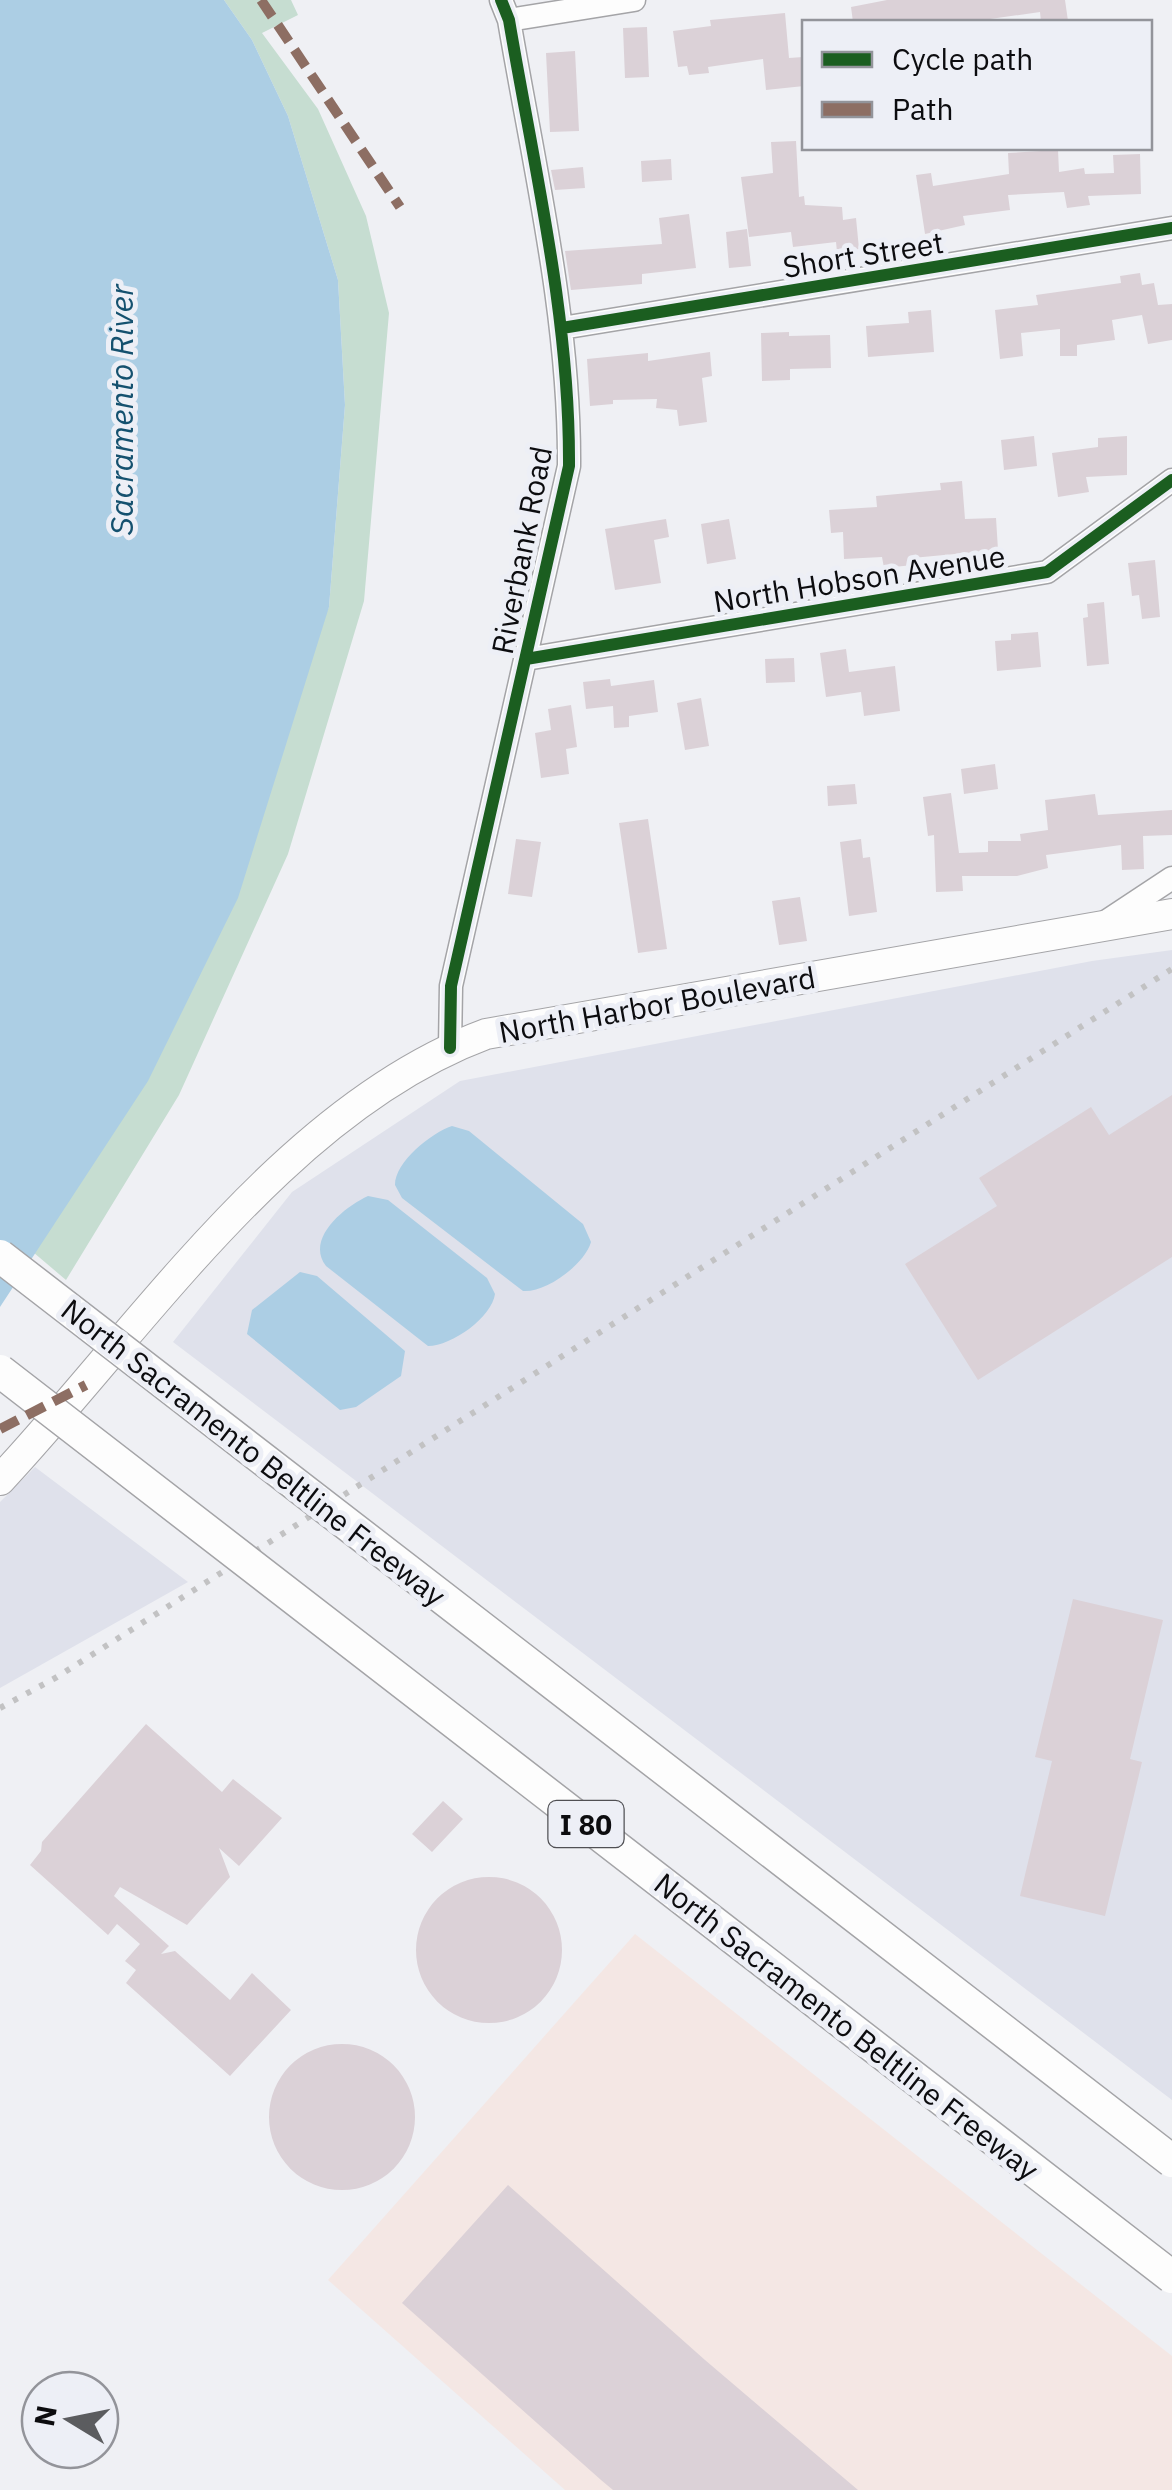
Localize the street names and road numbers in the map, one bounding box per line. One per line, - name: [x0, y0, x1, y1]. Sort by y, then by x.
- street label: Short Street: [780, 222, 946, 286]
- street label: Riverbank Road: [482, 443, 560, 657]
- street label: North Hobson Avenue: [710, 536, 1008, 620]
- street label: North Harbor Boulevard: [496, 957, 818, 1051]
- street label: North Sacramento Beltline Freeway: [54, 1290, 454, 1614]
- road number: I 80: [548, 1801, 624, 1847]
- street label: North Sacramento Beltline Freeway: [647, 1864, 1047, 2188]

